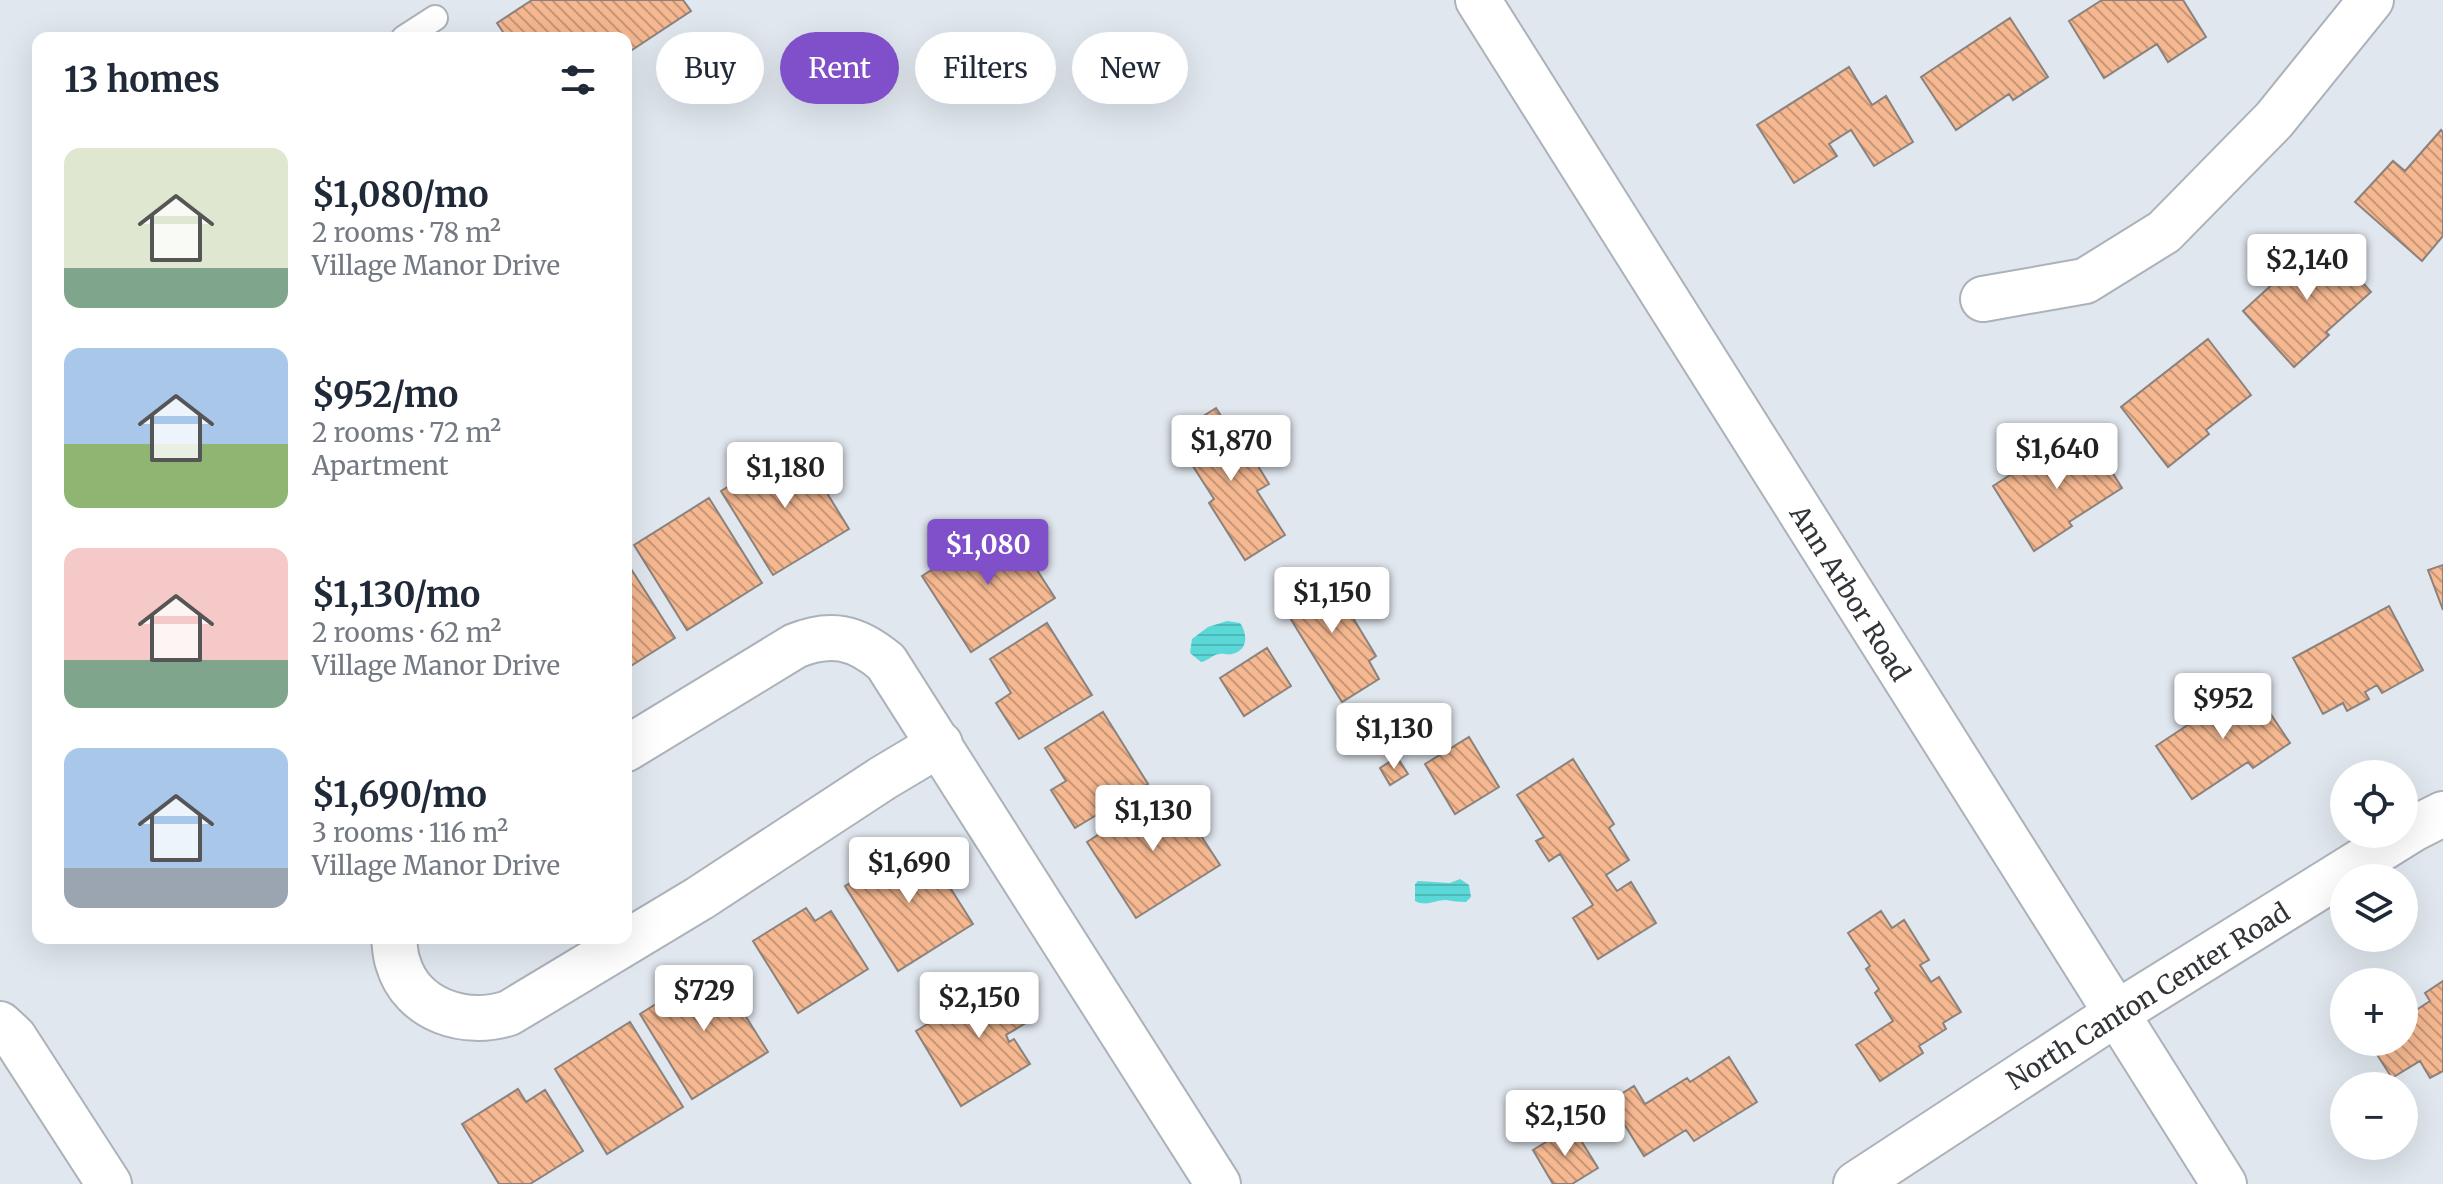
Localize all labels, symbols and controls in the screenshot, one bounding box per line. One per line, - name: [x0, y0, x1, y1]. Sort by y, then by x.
- chip: Buy: [656, 32, 764, 104]
- chip: Rent: [780, 32, 899, 104]
- chip: Filters: [915, 32, 1056, 104]
- chip: New: [1072, 32, 1188, 104]
- icon: filters: [556, 58, 600, 102]
- text: 13 homes: [64, 59, 220, 101]
- text: $1,080/mo: [312, 174, 489, 216]
- icon: home: [128, 180, 224, 276]
- text: 2 rooms · 78 m²: [312, 216, 501, 249]
- pin: $2,140: [2242, 234, 2372, 302]
- text: $2,140: [2265, 243, 2349, 276]
- text: Village Manor Drive: [312, 249, 560, 282]
- text: $952/mo: [312, 374, 458, 416]
- icon: home: [128, 380, 224, 476]
- pin: $1,870: [1166, 415, 1296, 483]
- text: 2 rooms · 72 m²: [312, 416, 501, 449]
- pin: $1,640: [1992, 423, 2122, 491]
- text: $1,870: [1189, 424, 1273, 457]
- text: $1,640: [2015, 432, 2099, 465]
- pin: $1,180: [720, 442, 850, 510]
- text: Apartment: [312, 449, 449, 482]
- text: $1,180: [745, 451, 825, 484]
- street label: Ann Arbor Road: [1782, 498, 1917, 687]
- pin: $1,080: [923, 519, 1053, 587]
- text: $1,080: [945, 528, 1031, 561]
- pin: $1,150: [1267, 567, 1397, 635]
- text: $1,130/mo: [312, 574, 480, 616]
- text: $1,150: [1292, 576, 1372, 609]
- icon: home: [128, 580, 224, 676]
- text: 2 rooms · 62 m²: [312, 616, 501, 649]
- text: Village Manor Drive: [312, 649, 560, 682]
- pin: $952: [2176, 673, 2270, 741]
- text: $952: [2192, 682, 2254, 715]
- pin: $1,130: [1329, 703, 1459, 771]
- text: $1,130: [1354, 712, 1434, 745]
- map controls: [2330, 760, 2418, 1160]
- button: locate: [2330, 760, 2418, 848]
- text: $1,690/mo: [312, 774, 487, 816]
- icon: home: [128, 780, 224, 876]
- pin: $1,130: [1088, 785, 1218, 853]
- text: $1,130: [1113, 794, 1193, 827]
- text: 3 rooms · 116 m²: [312, 816, 508, 849]
- pin: $1,690: [844, 837, 974, 905]
- text: $1,690: [867, 846, 951, 879]
- text: Village Manor Drive: [312, 849, 560, 882]
- button: layers: [2330, 864, 2418, 952]
- street label: North Canton Center Road: [2000, 895, 2296, 1097]
- pin: $729: [657, 965, 751, 1033]
- button: +: [2330, 968, 2418, 1056]
- pin: $2,150: [914, 972, 1044, 1040]
- text: $729: [673, 974, 735, 1007]
- text: $2,150: [938, 981, 1020, 1014]
- button: −: [2330, 1072, 2418, 1160]
- pin: $2,150: [1500, 1090, 1630, 1158]
- text: $2,150: [1524, 1099, 1606, 1132]

